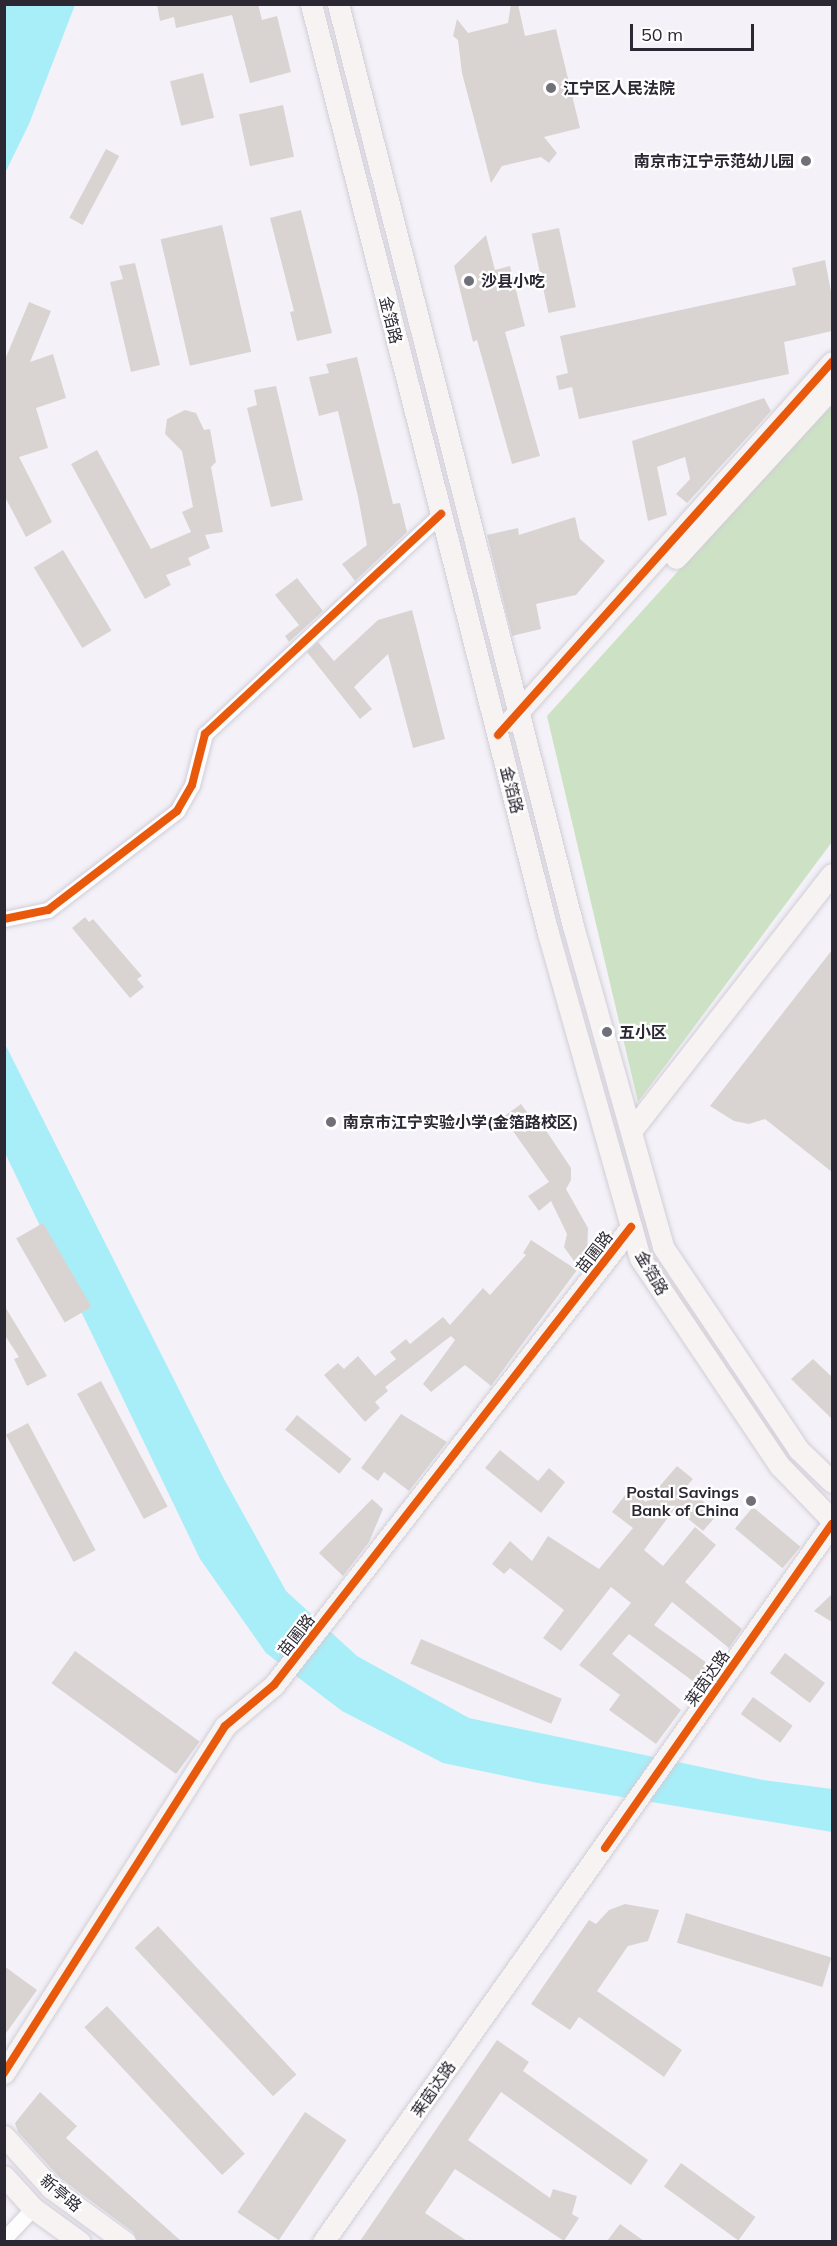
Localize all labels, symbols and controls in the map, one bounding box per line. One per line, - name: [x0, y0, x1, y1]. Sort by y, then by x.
- scale bar: [633, 12, 758, 50]
- text: 50 m: [641, 23, 683, 46]
- place label: 江宁区人民法院: [563, 78, 675, 98]
- marker: 江宁区人民法院: [544, 81, 558, 95]
- place label: 南京市江宁示范幼儿园: [634, 151, 794, 171]
- marker: 南京市江宁示范幼儿园: [799, 154, 813, 168]
- place label: 沙县小吃: [481, 271, 545, 291]
- marker: 沙县小吃: [462, 274, 476, 288]
- street label: 金箔路: [376, 294, 406, 346]
- street label: 金箔路: [497, 764, 527, 816]
- place label: 五小区: [619, 1022, 667, 1042]
- marker: 五小区: [600, 1025, 614, 1039]
- place label: 南京市江宁实验小学(金箔路校区): [343, 1112, 578, 1132]
- marker: 南京市江宁实验小学(金箔路校区): [324, 1115, 338, 1129]
- street label: 苗圃路: [572, 1227, 616, 1277]
- street label: 金箔路: [632, 1247, 672, 1299]
- place label: Postal Savings Bank of China: [626, 1482, 739, 1520]
- marker: Postal Savings Bank of China: [744, 1494, 758, 1508]
- street label: 苗圃路: [274, 1610, 318, 1660]
- street label: 莱茵达路: [681, 1646, 733, 1710]
- street label: 莱茵达路: [407, 2057, 459, 2121]
- street label: 新亭路: [36, 2170, 86, 2216]

